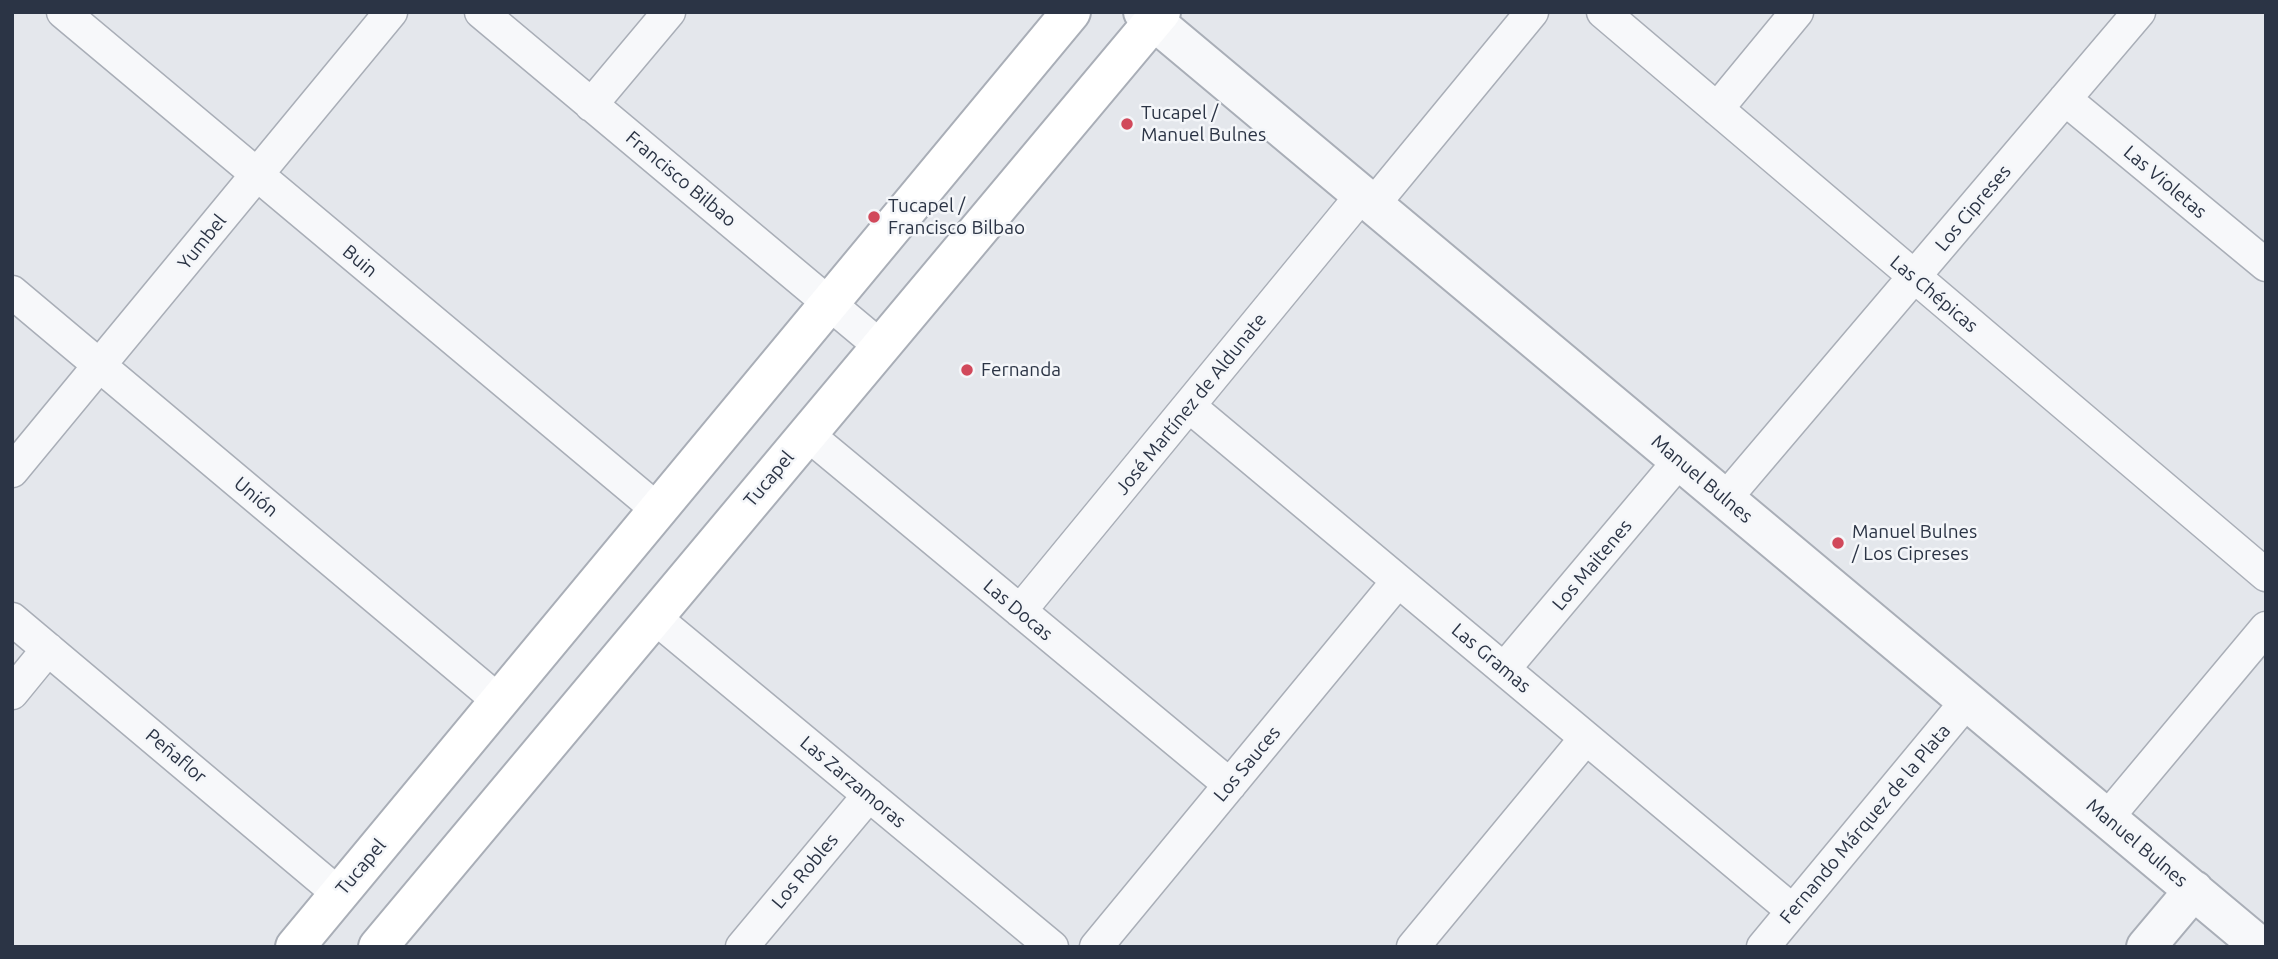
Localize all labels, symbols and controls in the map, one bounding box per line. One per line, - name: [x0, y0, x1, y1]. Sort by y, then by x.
- place label: Tucapel / Manuel Bulnes: [1141, 102, 1266, 146]
- marker: Tucapel / Manuel Bulnes: [1119, 116, 1135, 132]
- street label: Francisco Bilbao: [621, 126, 741, 232]
- street label: Las Violetas: [2119, 141, 2211, 223]
- street label: Los Cipreses: [1930, 160, 2016, 256]
- place label: Tucapel / Francisco Bilbao: [888, 195, 1025, 239]
- marker: Tucapel / Francisco Bilbao: [866, 209, 882, 225]
- street label: Yumbel: [173, 210, 231, 274]
- street label: Buin: [338, 240, 382, 282]
- street label: Las Chépicas: [1885, 251, 1983, 337]
- street label: José Martínez de Aldunate: [1111, 308, 1271, 500]
- place label: Fernanda: [981, 359, 1061, 381]
- marker: Fernanda: [959, 362, 975, 378]
- street label: Manuel Bulnes: [1647, 430, 1757, 528]
- street label: Tucapel: [739, 446, 799, 512]
- street label: Unión: [229, 472, 283, 522]
- street label: Los Maitenes: [1547, 515, 1637, 615]
- place label: Manuel Bulnes / Los Cipreses: [1852, 521, 1977, 565]
- marker: Manuel Bulnes / Los Cipreses: [1830, 535, 1846, 551]
- street label: Las Docas: [979, 574, 1057, 646]
- street label: Las Gramas: [1447, 618, 1535, 698]
- street label: Fernando Márquez de la Plata: [1775, 720, 1955, 928]
- street label: Los Sauces: [1209, 722, 1285, 806]
- street label: Peñaflor: [141, 724, 211, 788]
- street label: Las Zarzamoras: [796, 731, 910, 833]
- street label: Manuel Bulnes: [2082, 794, 2192, 892]
- street label: Los Robles: [767, 829, 843, 913]
- street label: Tucapel: [331, 834, 391, 900]

